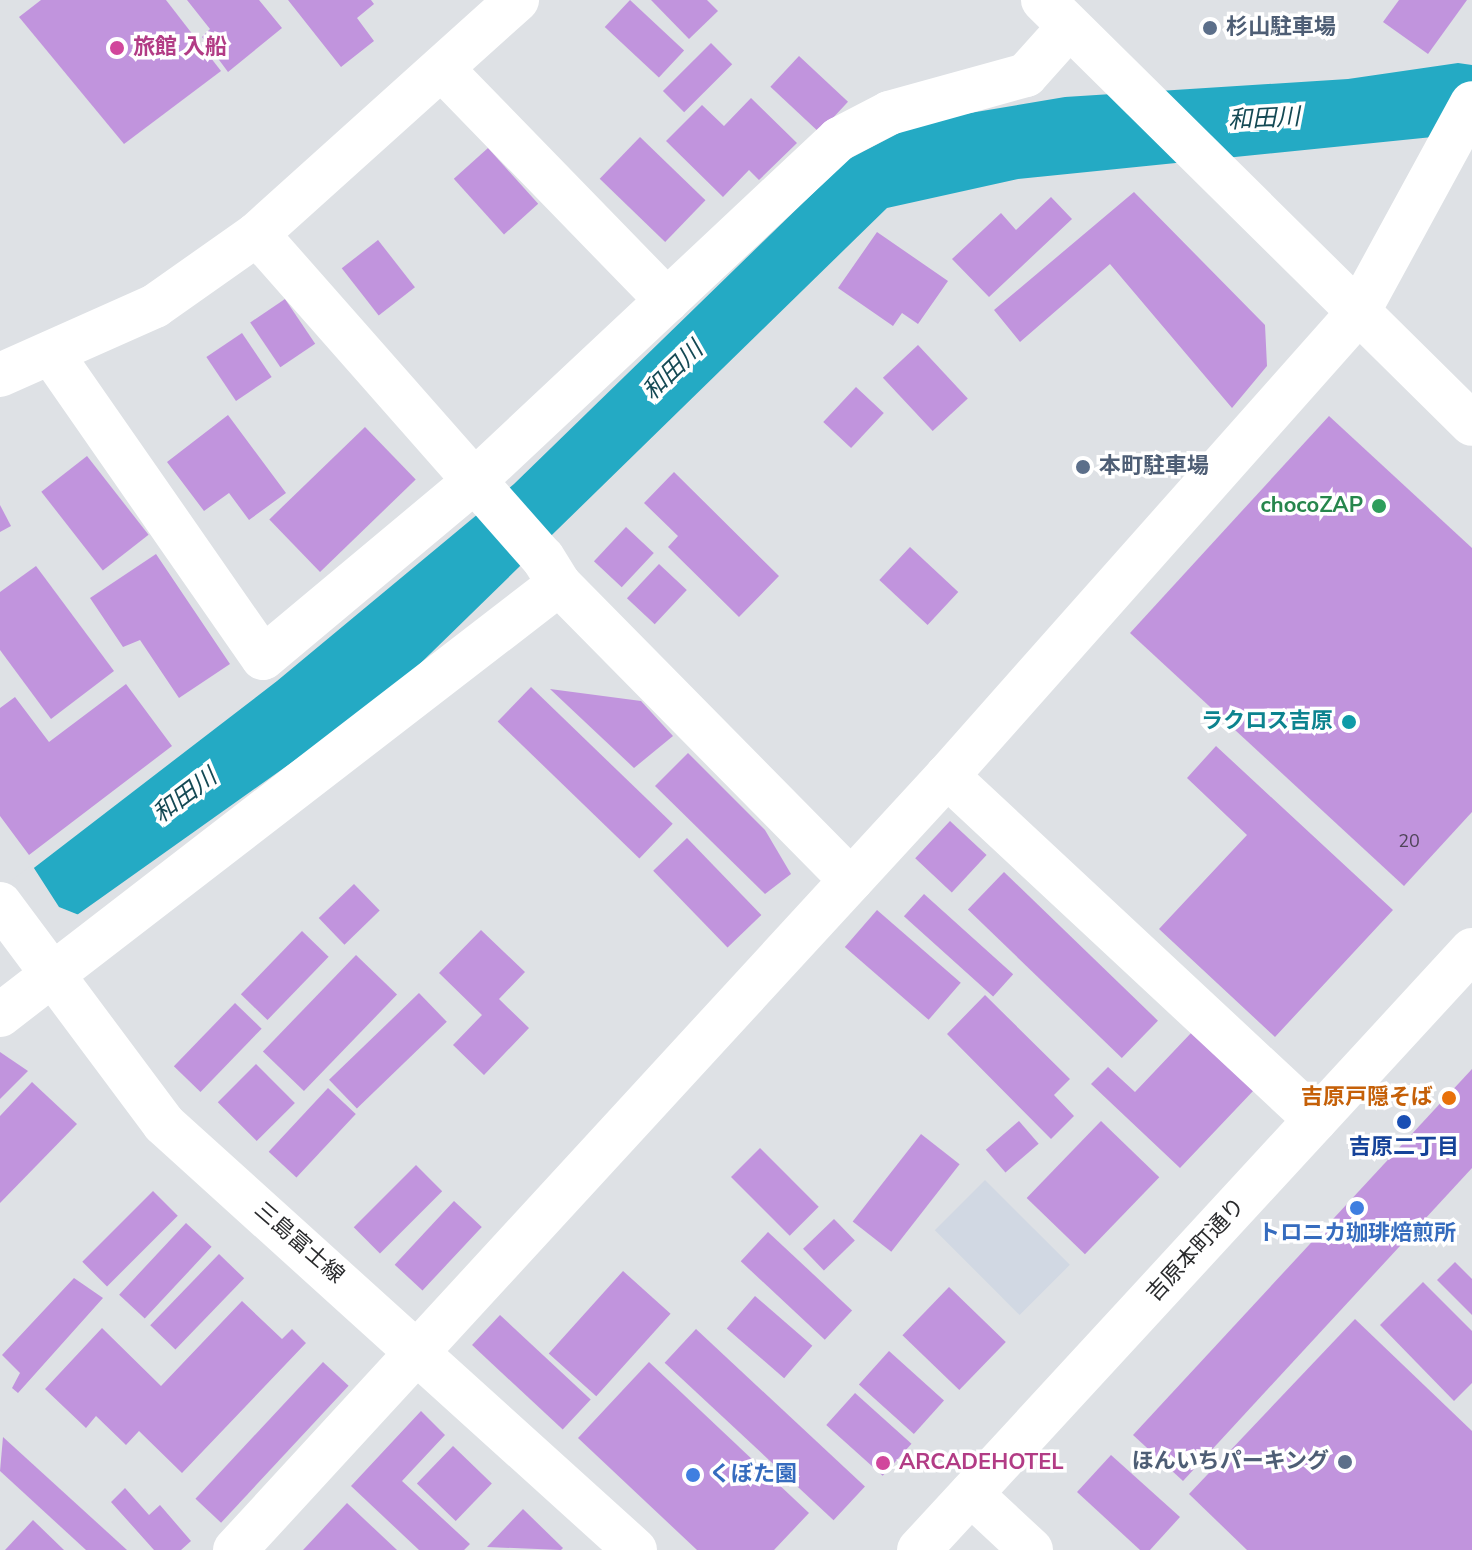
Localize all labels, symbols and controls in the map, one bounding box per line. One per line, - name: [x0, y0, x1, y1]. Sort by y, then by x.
- place label: 杉山駐車場: [1226, 15, 1336, 41]
- marker: 杉山駐車場: [1201, 19, 1219, 37]
- place label: 旅館 入船: [133, 35, 227, 61]
- marker: 旅館 入船: [108, 39, 126, 57]
- water label: 和田川: [1227, 103, 1301, 135]
- water label: 和田川: [637, 336, 709, 406]
- place label: 本町駐車場: [1099, 454, 1209, 480]
- marker: 本町駐車場: [1074, 458, 1092, 476]
- place label: chocoZAP: [1260, 493, 1363, 519]
- marker: chocoZAP: [1370, 497, 1388, 515]
- place label: ラクロス吉原: [1201, 709, 1333, 735]
- marker: ラクロス吉原: [1340, 713, 1358, 731]
- water label: 和田川: [148, 763, 222, 829]
- house number: 20: [1398, 830, 1420, 852]
- place label: 吉原戸隠そば: [1301, 1085, 1433, 1111]
- marker: 吉原戸隠そば: [1440, 1089, 1458, 1107]
- marker: 吉原二丁目: [1395, 1113, 1413, 1131]
- place label: 吉原二丁目: [1349, 1135, 1459, 1161]
- street label: 吉原本町通り: [1141, 1193, 1251, 1307]
- street label: 三島富士線: [249, 1197, 349, 1289]
- marker: トロニカ珈琲焙煎所: [1348, 1199, 1366, 1217]
- place label: トロニカ珈琲焙煎所: [1258, 1221, 1456, 1247]
- place label: ほんいちパーキング: [1131, 1449, 1329, 1475]
- place label: ARCADEHOTEL: [899, 1450, 1064, 1476]
- marker: ほんいちパーキング: [1336, 1453, 1354, 1471]
- marker: ARCADEHOTEL: [874, 1454, 892, 1472]
- place label: くぼた園: [709, 1462, 797, 1488]
- marker: くぼた園: [684, 1466, 702, 1484]

